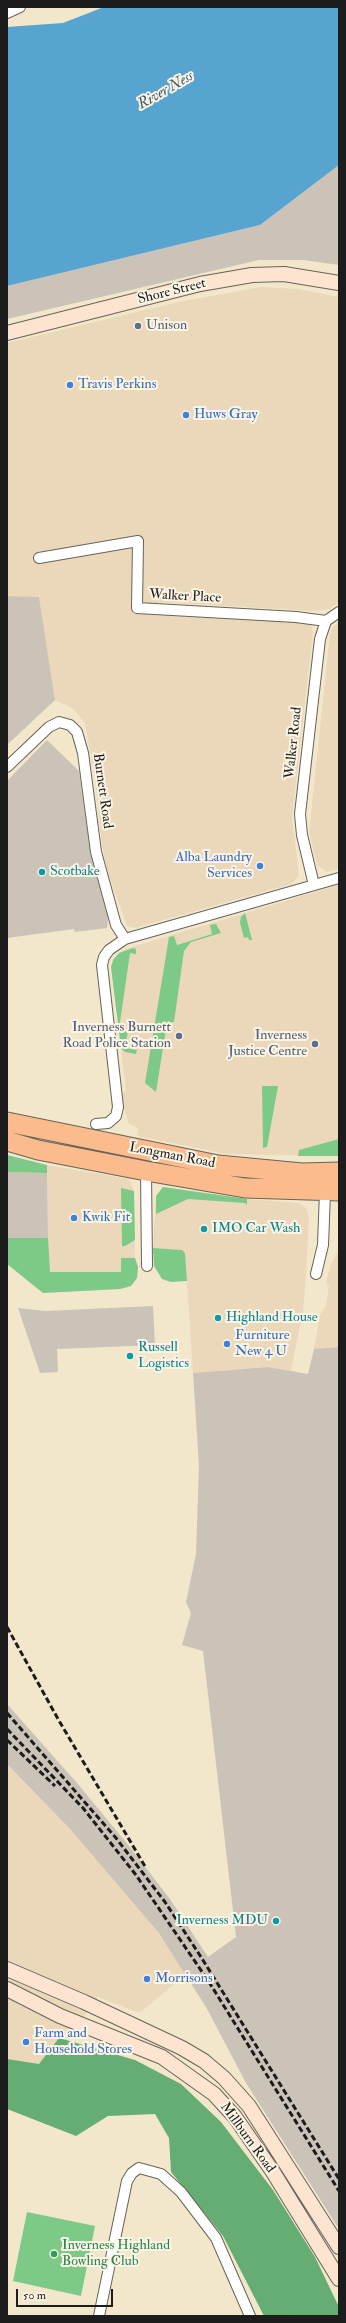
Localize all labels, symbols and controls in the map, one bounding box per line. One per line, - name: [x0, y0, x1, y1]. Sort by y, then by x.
- water label: River Ness: [135, 68, 197, 114]
- street label: Shore Street: [136, 275, 208, 309]
- place label: Unison: [146, 318, 187, 334]
- marker: Unison: [133, 321, 143, 331]
- place label: Travis Perkins: [78, 377, 156, 393]
- marker: Travis Perkins: [65, 380, 75, 390]
- place label: Huws Gray: [194, 407, 258, 423]
- marker: Huws Gray: [181, 410, 191, 420]
- street label: Walker Place: [149, 587, 221, 607]
- street label: Walker Road: [282, 706, 306, 780]
- street label: Burnett Road: [88, 752, 116, 830]
- place label: Alba Laundry Services: [175, 850, 252, 882]
- marker: Alba Laundry Services: [255, 861, 265, 871]
- place label: Scotbake: [50, 864, 100, 880]
- marker: Scotbake: [37, 867, 47, 877]
- place label: Inverness Burnett Road Police Station: [62, 1020, 171, 1052]
- place label: Inverness Justice Centre: [228, 1028, 307, 1060]
- marker: Inverness Burnett Road Police Station: [174, 1031, 184, 1041]
- marker: Inverness Justice Centre: [310, 1039, 320, 1049]
- street label: Longman Road: [128, 1139, 216, 1173]
- place label: Kwik Fit: [82, 1210, 130, 1226]
- marker: Kwik Fit: [69, 1213, 79, 1223]
- place label: IMO Car Wash: [212, 1221, 300, 1237]
- marker: IMO Car Wash: [199, 1224, 209, 1234]
- place label: Highland House: [226, 1310, 318, 1326]
- marker: Highland House: [213, 1313, 223, 1323]
- place label: Furniture New 4 U: [235, 1328, 290, 1360]
- marker: Furniture New 4 U: [222, 1339, 232, 1349]
- place label: Russell Logistics: [138, 1340, 189, 1372]
- marker: Russell Logistics: [125, 1351, 135, 1361]
- place label: Inverness MDU: [176, 1913, 268, 1929]
- marker: Inverness MDU: [271, 1916, 281, 1926]
- place label: Morrisons: [155, 1971, 213, 1987]
- marker: Morrisons: [142, 1974, 152, 1984]
- place label: Farm and Household Stores: [34, 2026, 132, 2058]
- marker: Farm and Household Stores: [21, 2037, 31, 2047]
- street label: Millburn Road: [216, 2099, 278, 2177]
- place label: Inverness Highland Bowling Club: [62, 2238, 170, 2270]
- marker: Inverness Highland Bowling Club: [49, 2249, 59, 2259]
- scale bar: [18, 2281, 115, 2307]
- text: 50 m: [23, 2288, 46, 2303]

